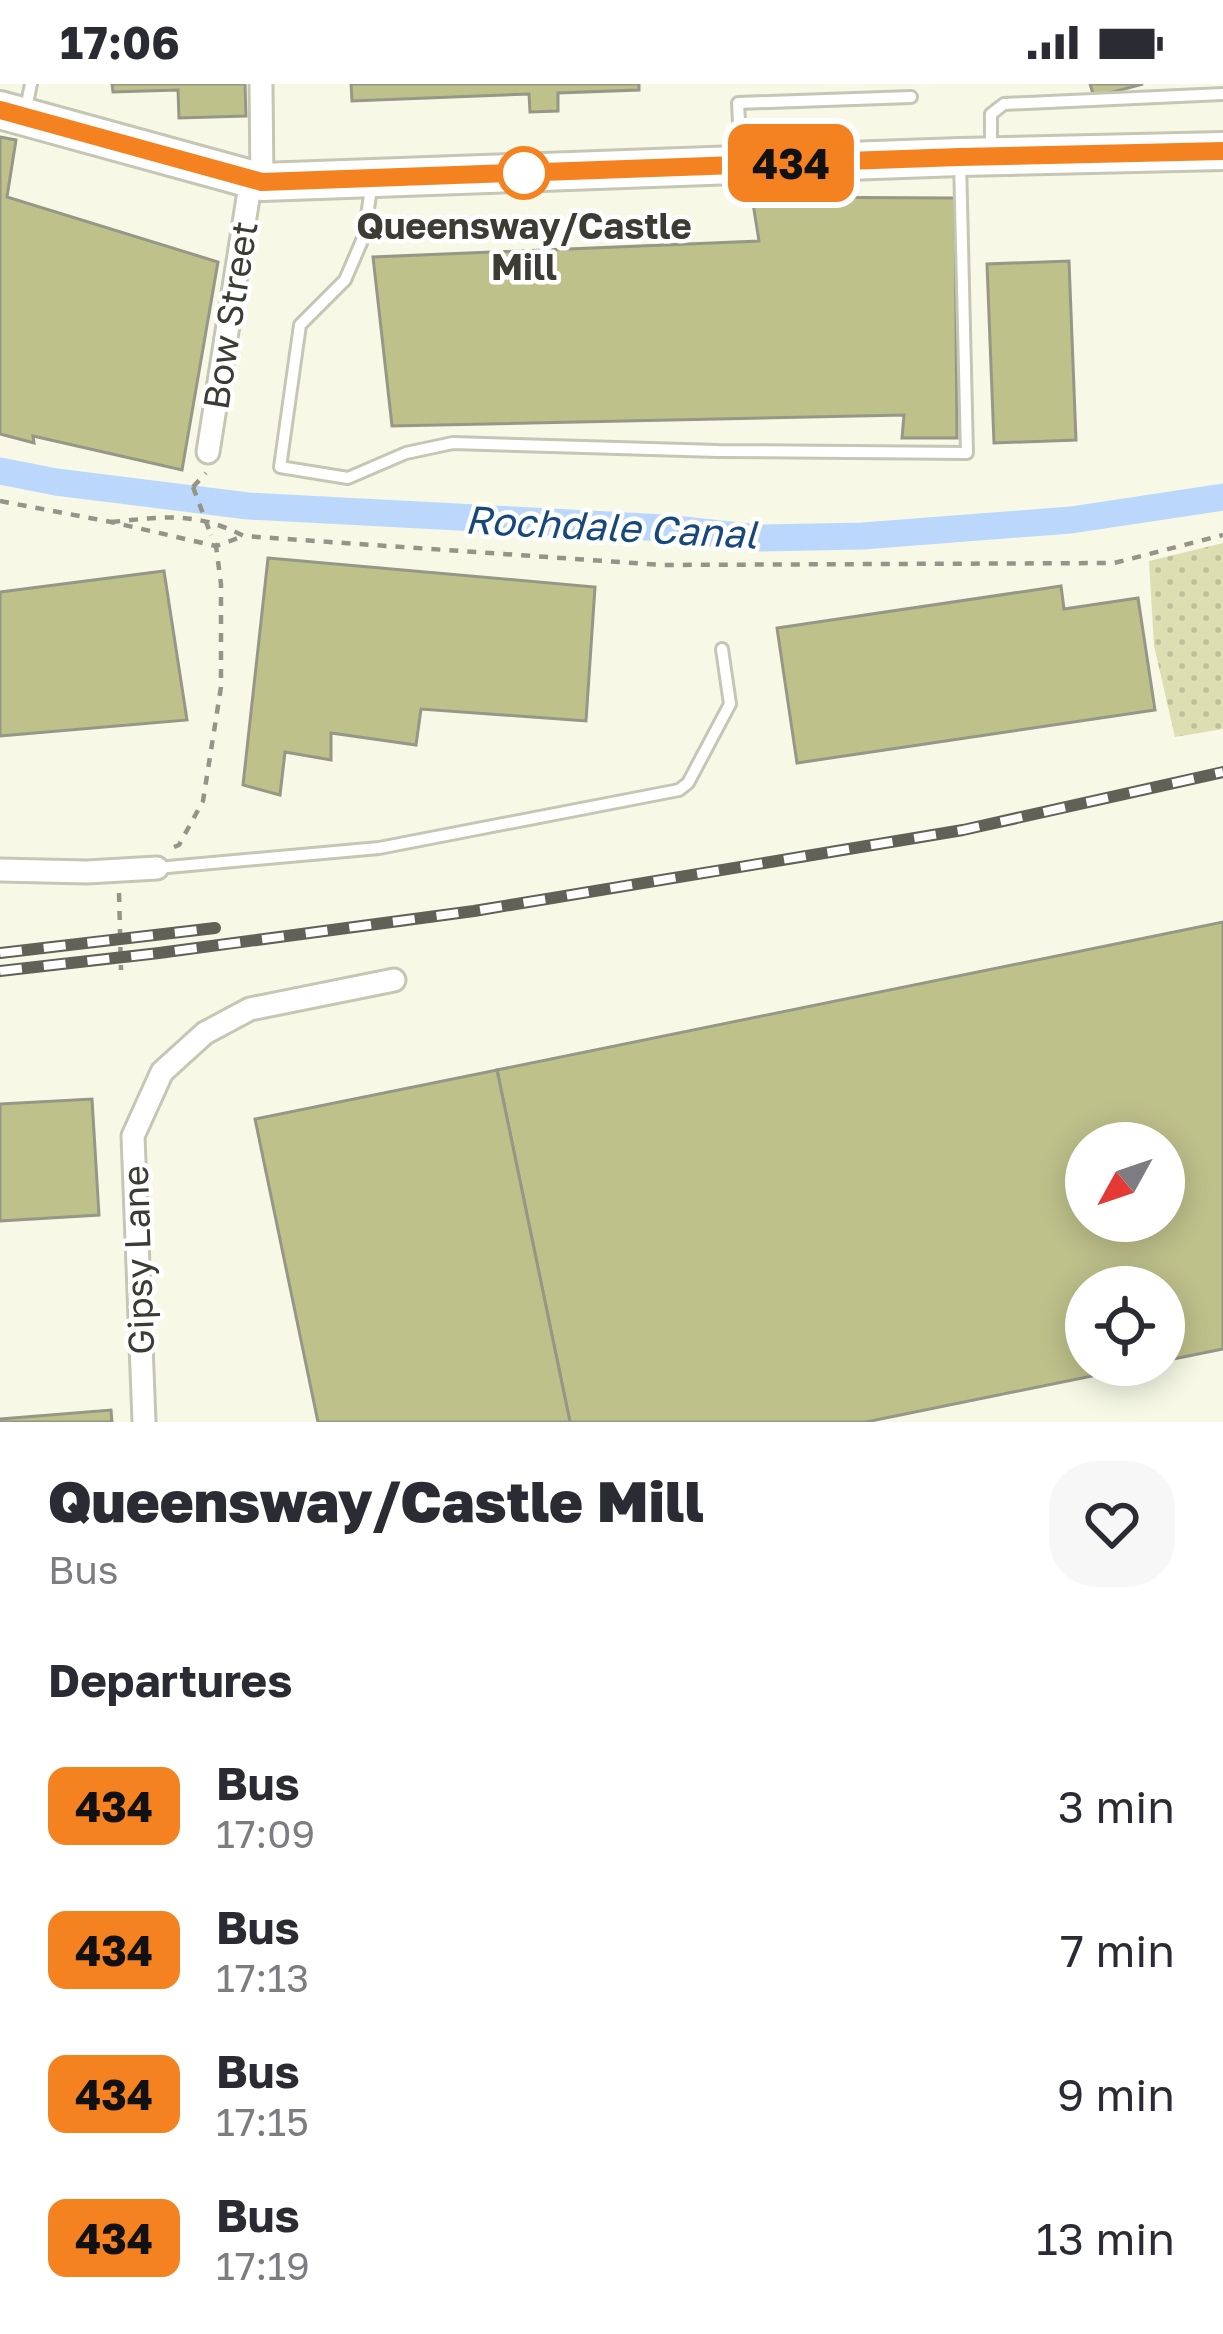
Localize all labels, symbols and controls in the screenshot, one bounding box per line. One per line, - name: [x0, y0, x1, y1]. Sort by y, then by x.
- text: 17:06: [60, 15, 180, 69]
- line badge: 434: [722, 124, 860, 202]
- text: 434: [752, 138, 830, 188]
- marker: Queensway/Castle Mill: [499, 148, 549, 198]
- place label: Queensway/Castle Mill: [356, 204, 692, 288]
- street label: Bow Street: [193, 218, 266, 412]
- water label: Rochdale Canal: [464, 495, 760, 558]
- north arrow: [1065, 1122, 1185, 1242]
- map controls: [1065, 1122, 1185, 1386]
- street label: Gipsy Lane: [113, 1164, 162, 1356]
- button: locate: [1065, 1266, 1185, 1386]
- button: heart: [1049, 1461, 1175, 1587]
- text: Queensway/Castle Mill: [48, 1466, 704, 1535]
- text: Bus: [48, 1546, 118, 1593]
- text: Departures: [48, 1653, 292, 1707]
- text: Bus: [216, 1756, 300, 1810]
- text: 3 min: [1058, 1779, 1175, 1833]
- text: 434: [75, 1781, 153, 1831]
- text: 17:09: [216, 1810, 315, 1857]
- text: Bus: [216, 1900, 300, 1954]
- text: 7 min: [1060, 1923, 1175, 1977]
- text: 434: [75, 1925, 153, 1975]
- text: 17:13: [216, 1954, 309, 2001]
- text: Bus: [216, 2044, 300, 2098]
- text: 9 min: [1057, 2067, 1175, 2121]
- text: 434: [75, 2069, 153, 2119]
- text: 17:15: [216, 2098, 309, 2145]
- text: Bus: [216, 2188, 300, 2242]
- text: 13 min: [1036, 2211, 1175, 2265]
- text: 434: [75, 2213, 153, 2263]
- text: 17:19: [216, 2242, 310, 2289]

